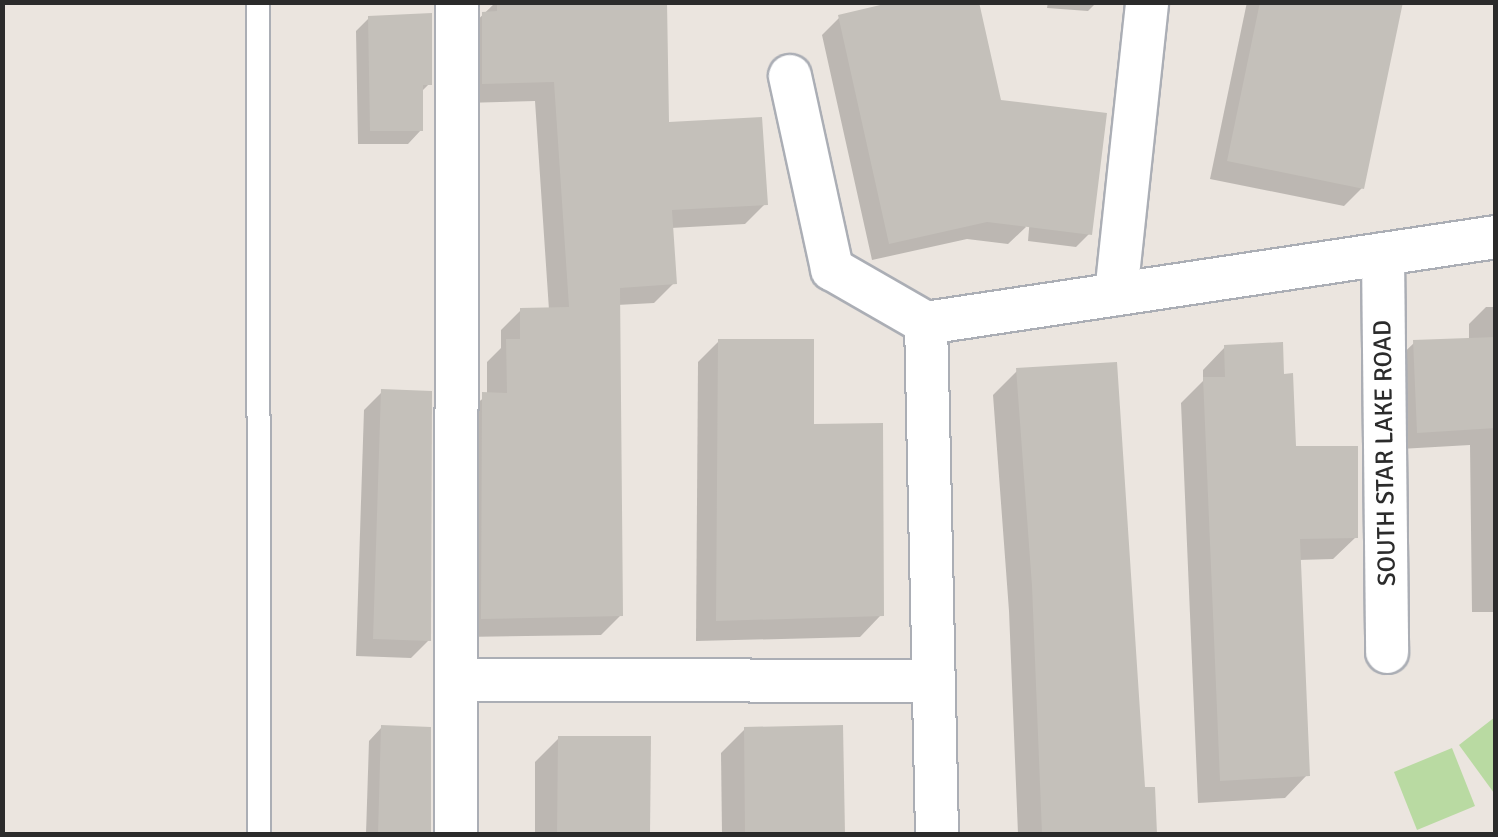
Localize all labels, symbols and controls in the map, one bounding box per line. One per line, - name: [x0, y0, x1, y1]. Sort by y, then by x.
- street label: SOUTH STAR LAKE ROAD: [1368, 320, 1402, 586]

